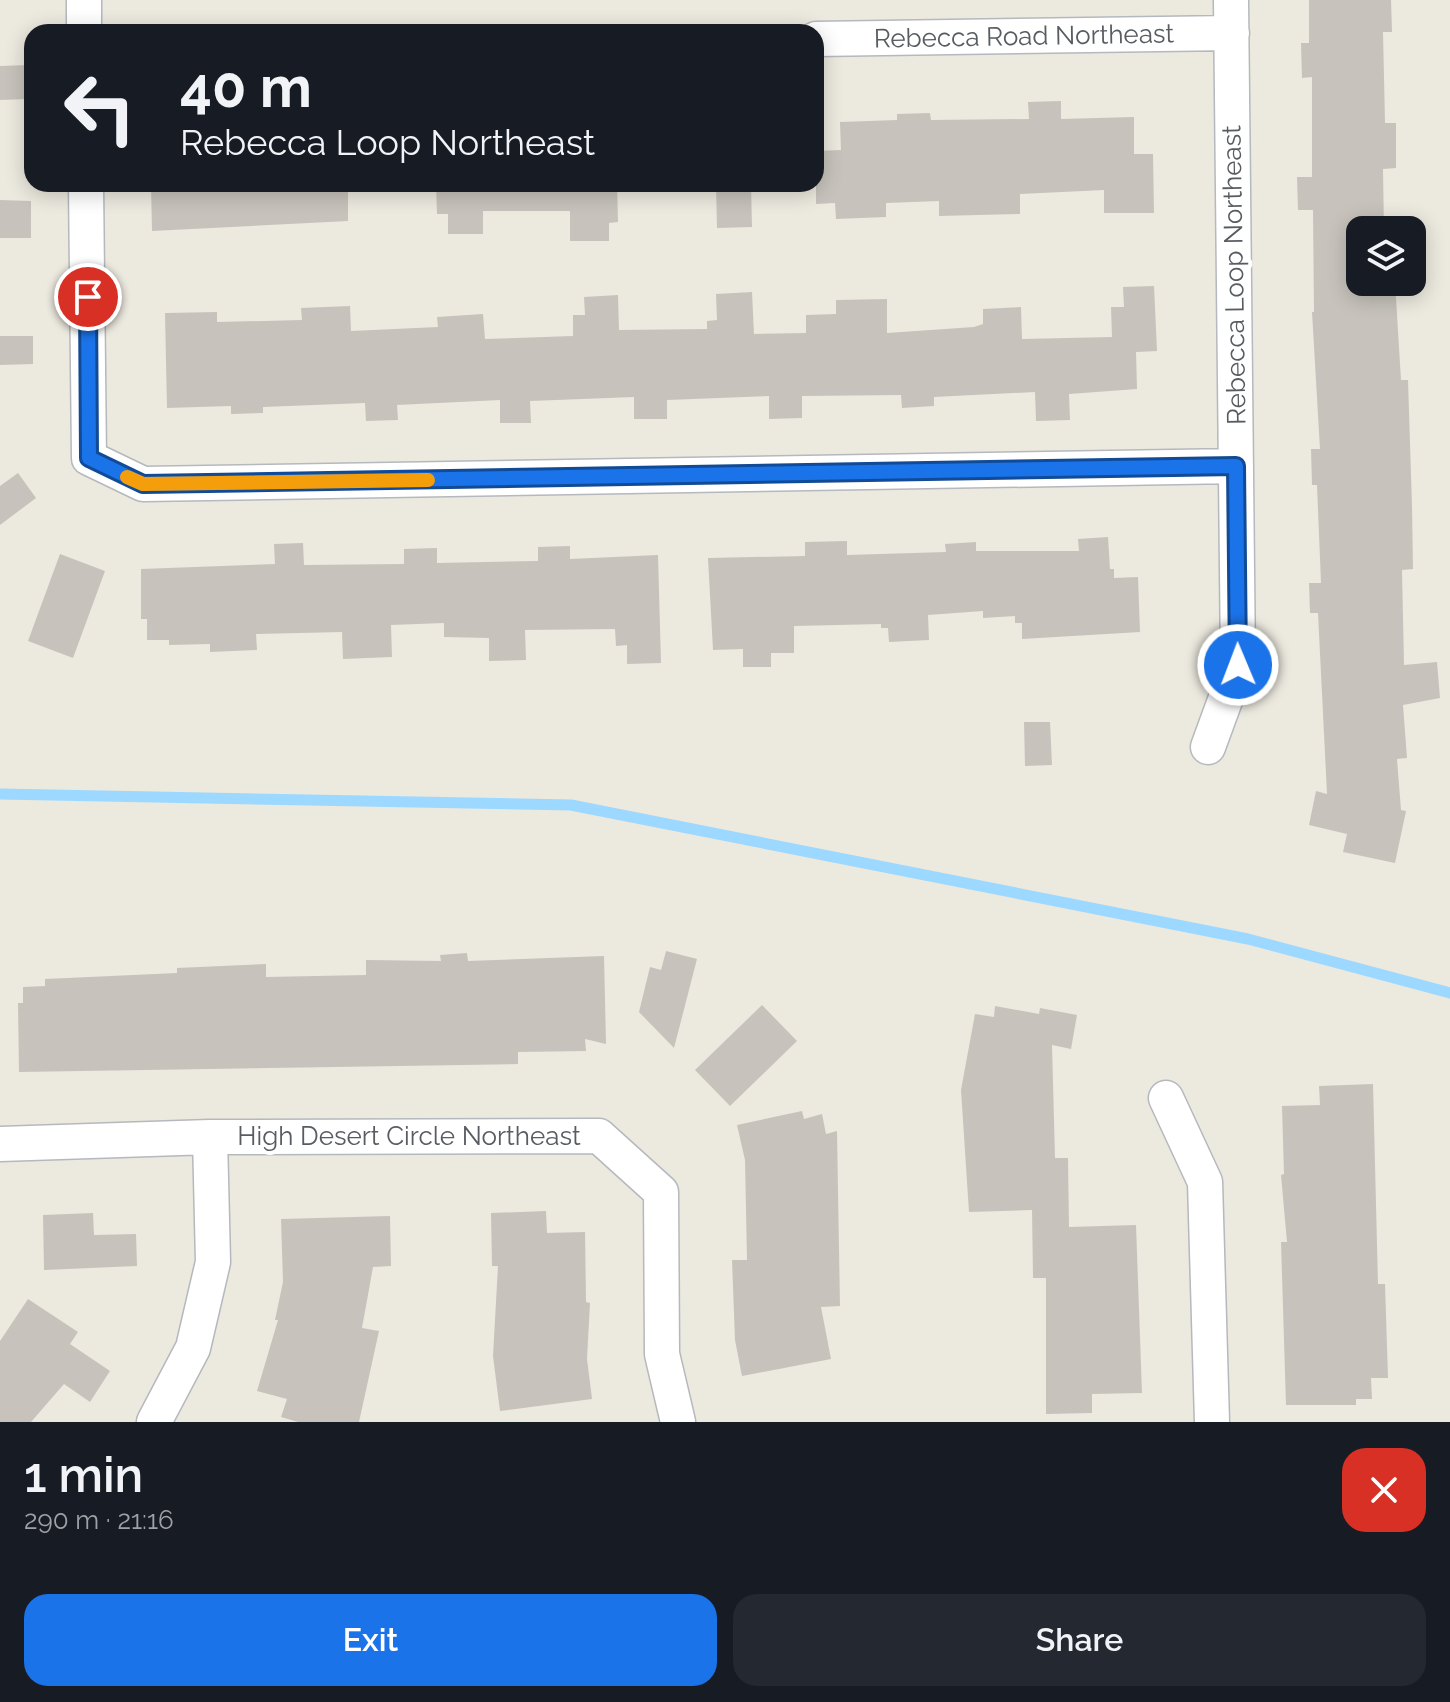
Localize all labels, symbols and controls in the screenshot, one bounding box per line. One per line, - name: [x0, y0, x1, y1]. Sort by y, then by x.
- street label: Rebecca Road Northeast: [874, 18, 1175, 54]
- text: 40 m: [180, 54, 312, 120]
- icon: left: [48, 56, 152, 160]
- text: Rebecca Loop Northeast: [180, 121, 595, 163]
- street label: Rebecca Loop Northeast: [1216, 125, 1252, 425]
- map controls: [1346, 216, 1426, 296]
- button: layers: [1346, 216, 1426, 296]
- pin: [54, 263, 122, 331]
- icon: arrive: [66, 275, 110, 319]
- position arrow: [1196, 623, 1280, 707]
- street label: High Desert Circle Northeast: [237, 1121, 581, 1151]
- text: 1 min: [24, 1447, 143, 1503]
- button: close: [1342, 1448, 1426, 1532]
- text: 290 m · 21:16: [24, 1505, 174, 1535]
- button: Exit: [24, 1594, 717, 1686]
- button: Share: [733, 1594, 1426, 1686]

